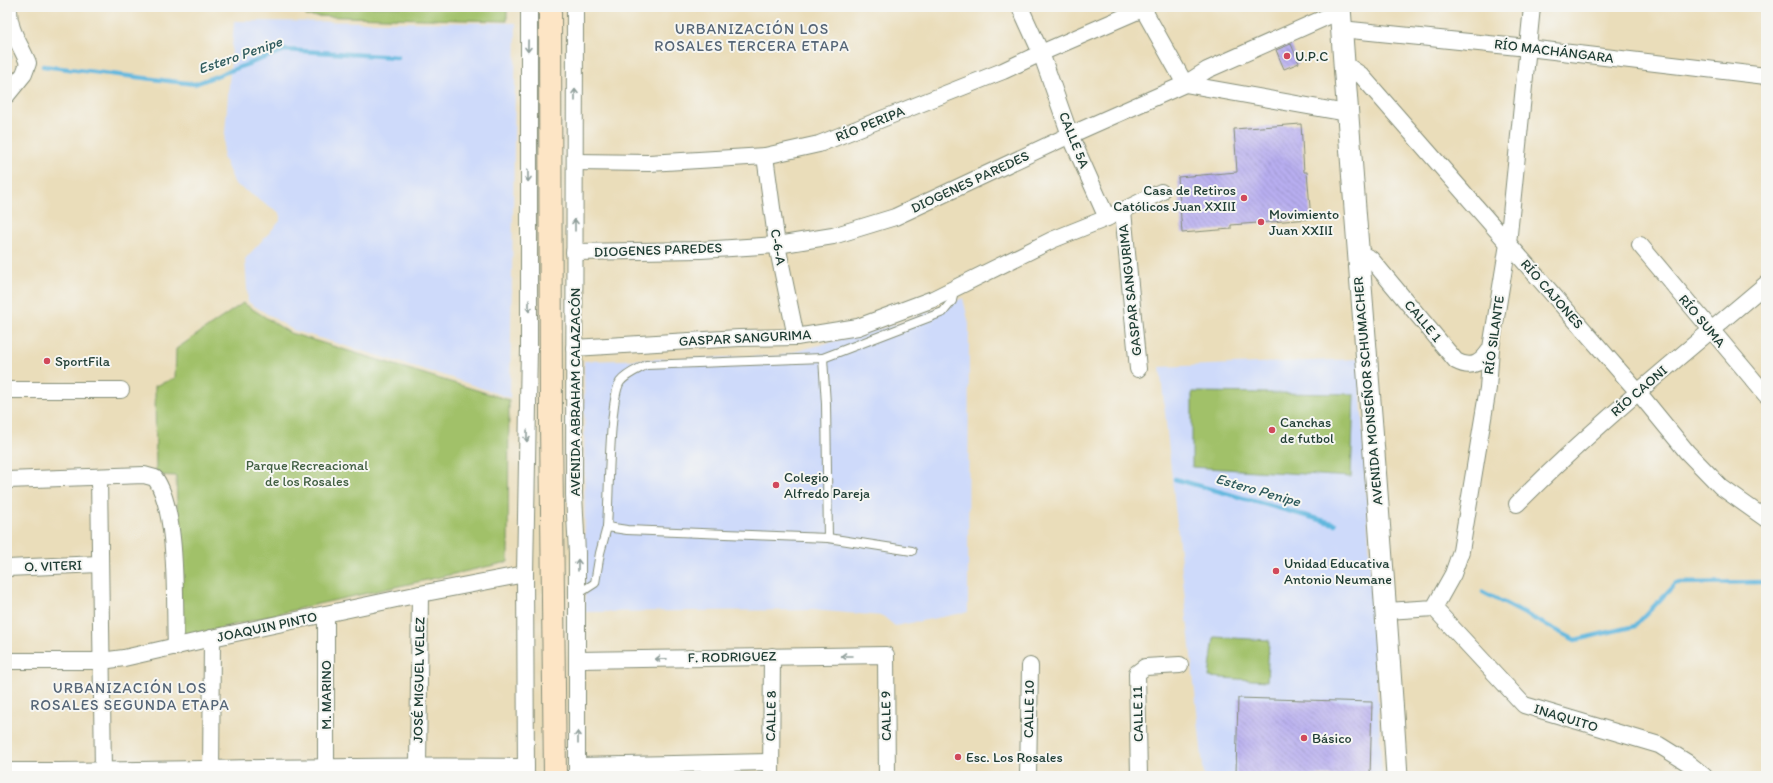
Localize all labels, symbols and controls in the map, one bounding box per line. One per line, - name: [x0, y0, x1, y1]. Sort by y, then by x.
- district label: URBANIZACIÓN LOS ROSALES TERCERA ETAPA: [654, 20, 850, 55]
- water label: Estero Penipe: [196, 32, 285, 78]
- street label: RÍO MACHÁNGARA: [1493, 35, 1615, 67]
- one-way arrow: [525, 39, 532, 52]
- place label: U.P.C: [1295, 48, 1328, 65]
- marker: U.P.C: [1282, 51, 1292, 61]
- one-way arrow: [571, 89, 579, 102]
- street label: RÍO PERIPA: [833, 102, 907, 146]
- street label: CALLE 5A: [1055, 109, 1093, 171]
- street label: DIOGENES PAREDES: [908, 147, 1032, 217]
- one-way arrow: [524, 169, 532, 182]
- place label: Casa de Retiros Católicos Juan XXIII: [1113, 182, 1236, 215]
- marker: Casa de Retiros Católicos Juan XXIII: [1239, 193, 1249, 203]
- place label: Movimiento Juan XXIII: [1269, 206, 1339, 239]
- marker: Movimiento Juan XXIII: [1256, 217, 1266, 227]
- one-way arrow: [571, 219, 579, 232]
- street label: GASPAR SANGURIMA: [1115, 223, 1145, 357]
- street label: C-6-A: [766, 227, 790, 267]
- street label: DIOGENES PAREDES: [594, 239, 723, 261]
- street label: RÍO CAJONES: [1517, 256, 1587, 332]
- street label: AVENIDA MONSEÑOR SCHUMACHER: [1350, 276, 1386, 506]
- street label: AVENIDA ABRAHAM CALAZACÓN: [567, 288, 584, 496]
- street label: RÍO SUMA: [1675, 291, 1729, 351]
- street label: RÍO SILANTE: [1480, 294, 1508, 376]
- street label: CALLE 1: [1401, 297, 1446, 346]
- one-way arrow: [525, 299, 533, 312]
- street label: GASPAR SANGURIMA: [678, 326, 812, 350]
- place label: SportFila: [55, 353, 111, 370]
- marker: SportFila: [42, 356, 52, 366]
- street label: RÍO CAONI: [1607, 362, 1671, 420]
- place label: Canchas de futbol: [1280, 414, 1334, 447]
- marker: Canchas de futbol: [1267, 425, 1277, 435]
- one-way arrow: [523, 429, 531, 442]
- park label: Parque Recreacional de los Rosales: [246, 457, 368, 490]
- place label: Colegio Alfredo Pareja: [784, 469, 870, 502]
- water label: Estero Penipe: [1214, 469, 1303, 511]
- marker: Colegio Alfredo Pareja: [771, 480, 781, 490]
- place label: Unidad Educativa Antonio Neumane: [1284, 555, 1392, 588]
- street label: O. VITERI: [24, 556, 82, 576]
- one-way arrow: [574, 559, 581, 572]
- marker: Unidad Educativa Antonio Neumane: [1271, 566, 1281, 576]
- street label: JOAQUIN PINTO: [215, 608, 319, 646]
- street label: JOSÉ MIGUEL VELEZ: [409, 617, 429, 743]
- street label: F. RODRIGUEZ: [688, 648, 776, 666]
- one-way arrow: [841, 652, 854, 660]
- one-way arrow: [655, 655, 668, 662]
- street label: M. MARINO: [318, 660, 335, 730]
- district label: URBANIZACIÓN LOS ROSALES SEGUNDA ETAPA: [30, 679, 230, 714]
- street label: CALLE 10: [1020, 680, 1038, 738]
- street label: CALLE 11: [1129, 685, 1147, 742]
- street label: CALLE 8: [762, 690, 780, 742]
- street label: CALLE 9: [877, 691, 895, 741]
- street label: INAQUITO: [1532, 700, 1600, 736]
- place label: Básico: [1312, 730, 1352, 747]
- one-way arrow: [574, 731, 582, 744]
- marker: Básico: [1299, 733, 1309, 743]
- place label: Esc. Los Rosales: [966, 749, 1063, 766]
- marker: Esc. Los Rosales: [953, 752, 963, 762]

